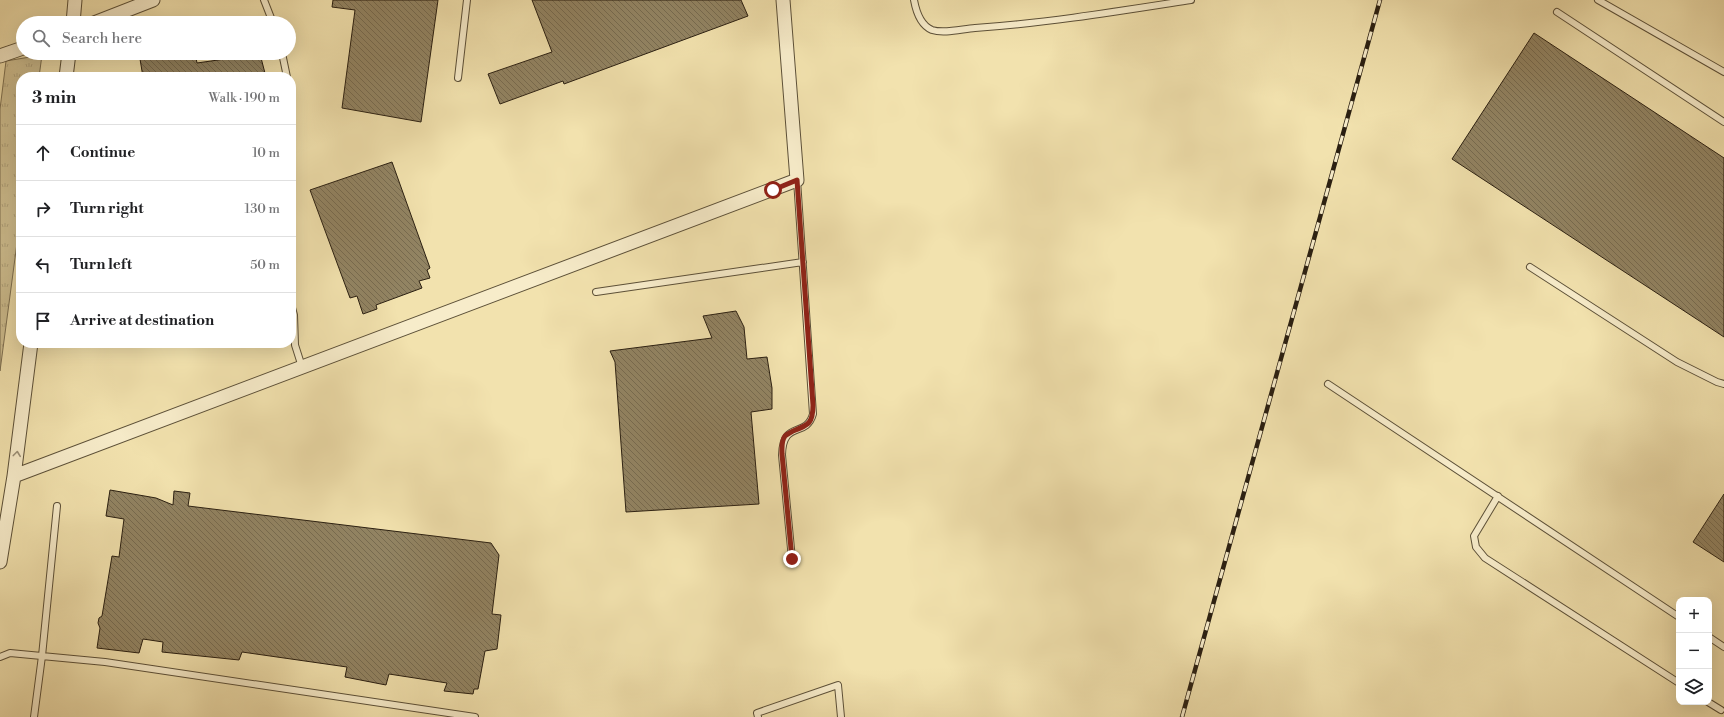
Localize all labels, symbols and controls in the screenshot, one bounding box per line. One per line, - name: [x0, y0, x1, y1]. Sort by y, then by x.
- search box: [16, 16, 296, 60]
- icon: search: [30, 27, 52, 49]
- text: Search here: [62, 29, 142, 48]
- text: 3 min: [32, 87, 76, 109]
- text: Walk · 190 m: [209, 90, 280, 106]
- icon: ahead: [32, 142, 54, 164]
- text: Continue: [70, 143, 135, 162]
- text: 10 m: [252, 145, 280, 161]
- route start: [764, 181, 782, 199]
- icon: right: [32, 198, 54, 220]
- text: Turn right: [70, 199, 144, 218]
- text: 130 m: [245, 201, 280, 217]
- icon: left: [32, 254, 54, 276]
- text: Turn left: [70, 255, 132, 274]
- text: 50 m: [250, 257, 280, 273]
- icon: arrive: [32, 310, 54, 332]
- text: Arrive at destination: [70, 311, 214, 330]
- one-way arrow: [12, 451, 21, 457]
- route end: [783, 550, 801, 568]
- map controls: [1676, 597, 1712, 705]
- button: +: [1676, 597, 1712, 633]
- button: −: [1676, 633, 1712, 669]
- button: layers: [1676, 669, 1712, 705]

